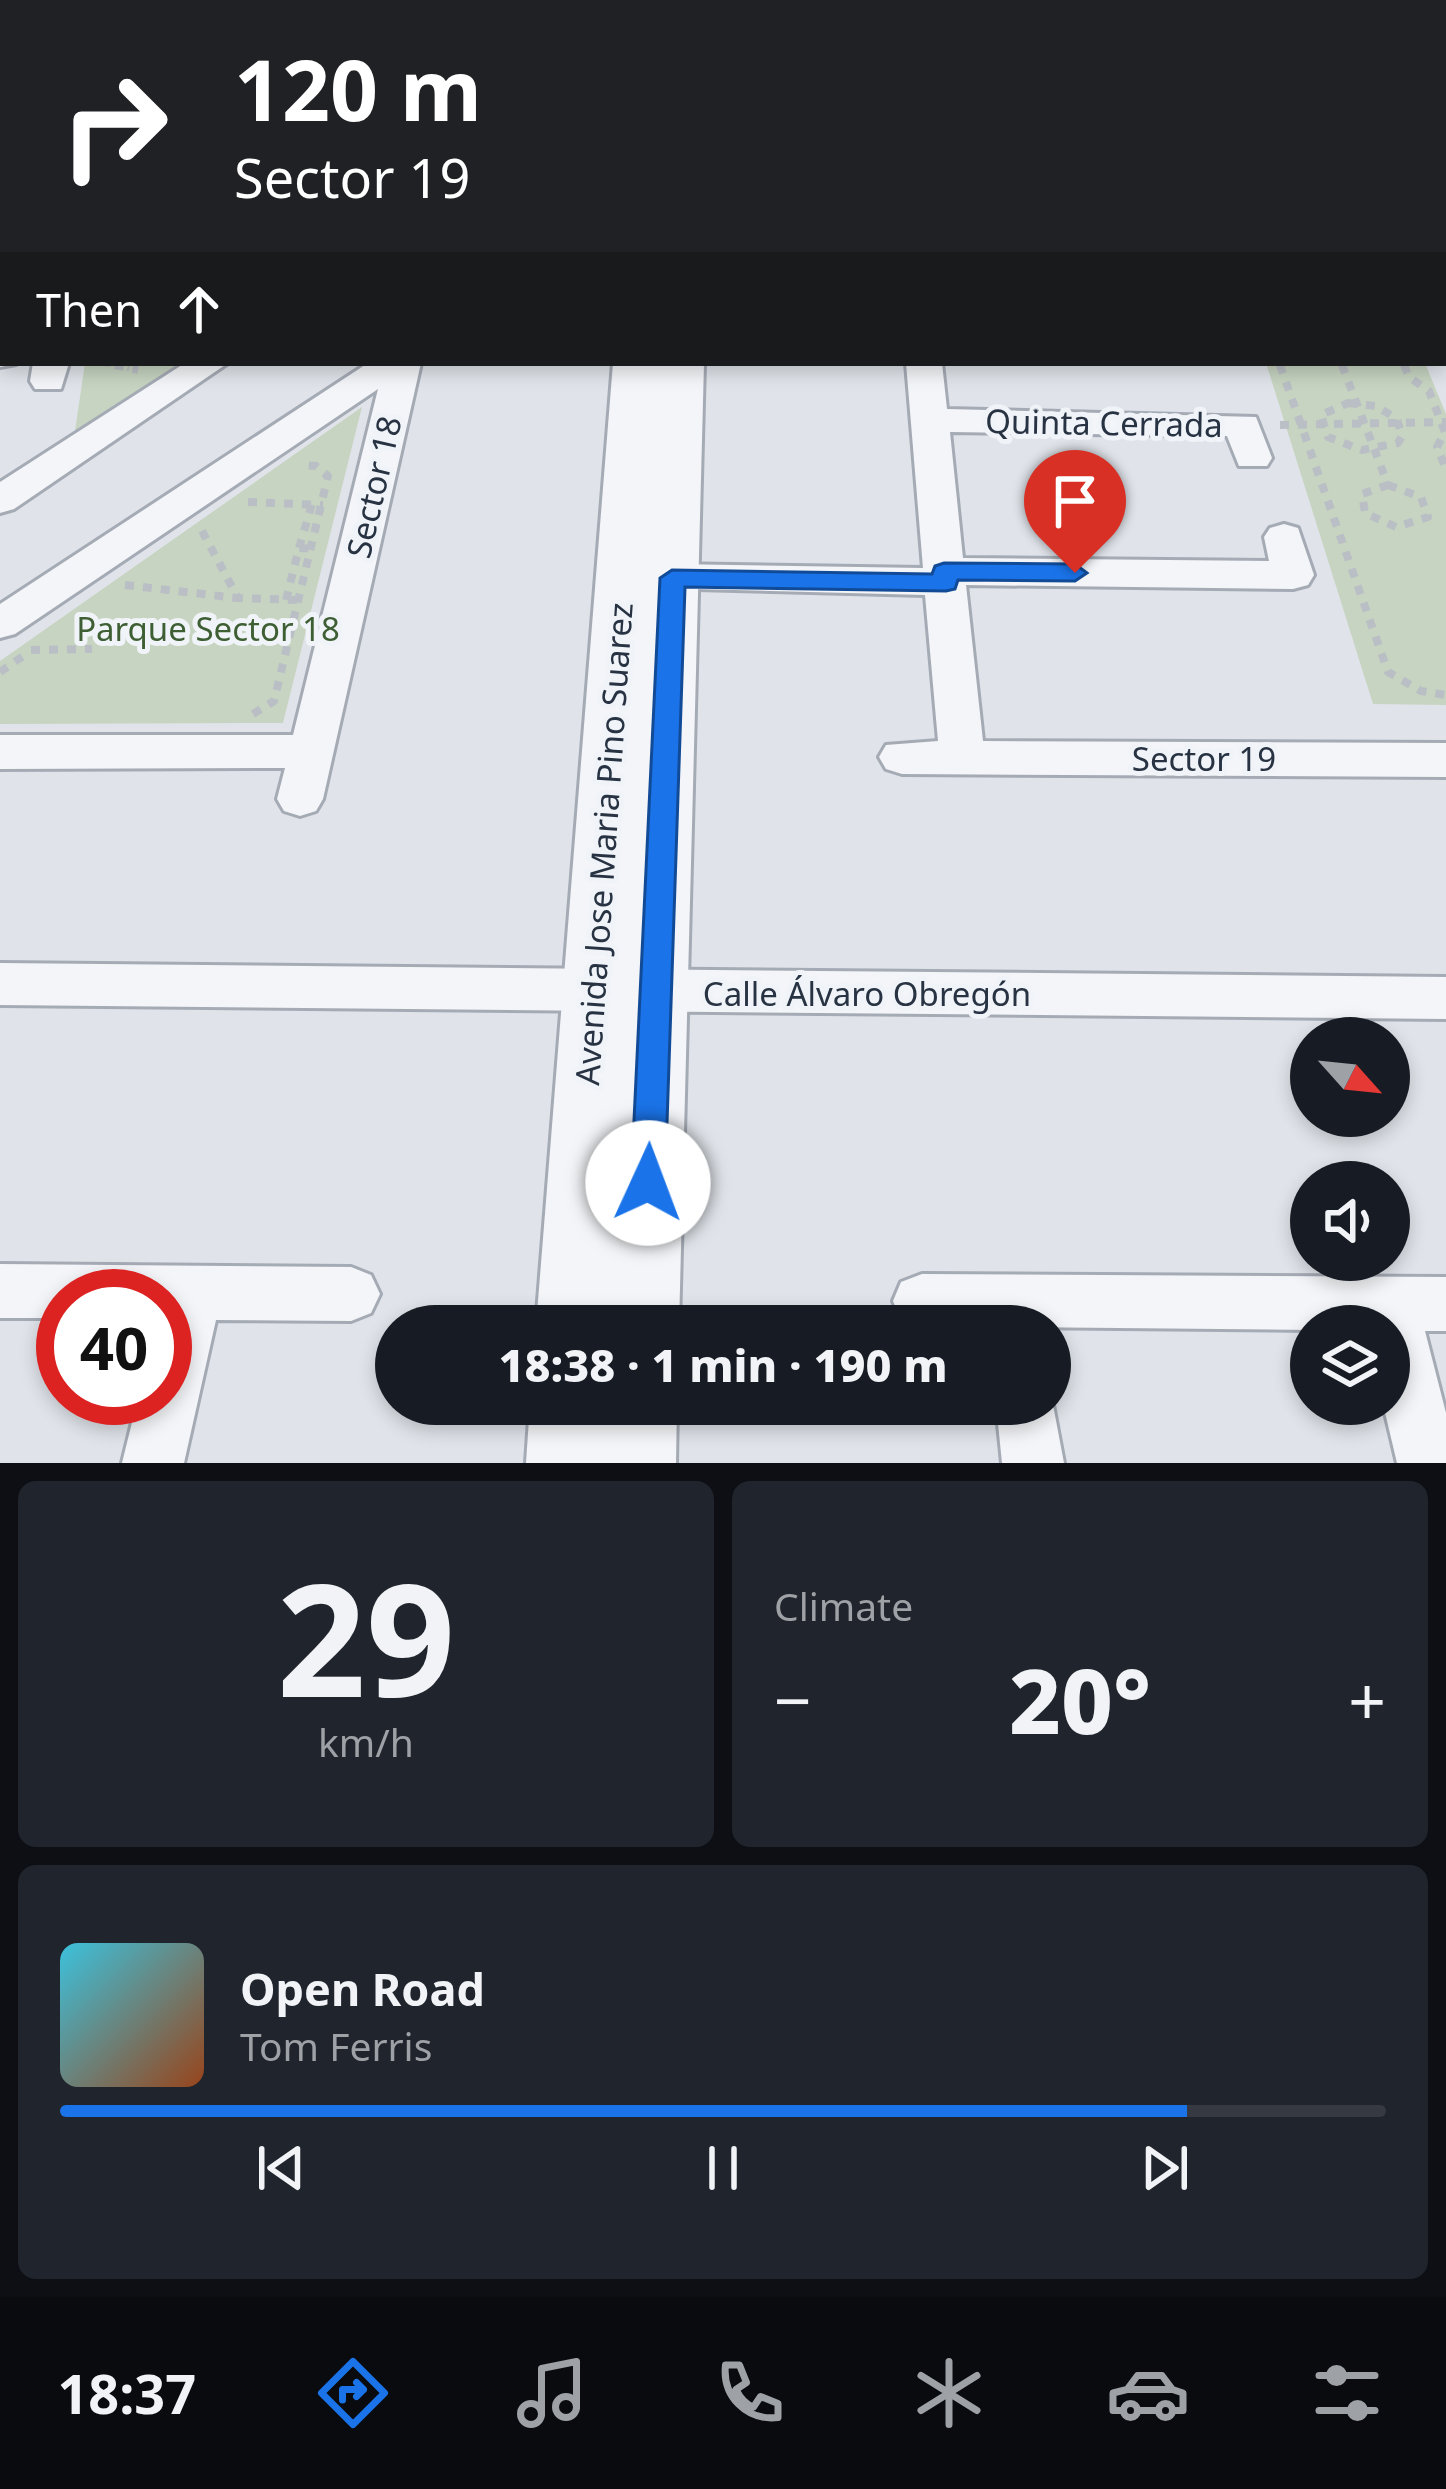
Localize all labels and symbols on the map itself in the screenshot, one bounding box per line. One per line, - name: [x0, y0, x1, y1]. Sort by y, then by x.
- street label: Quinta Cerrada: [985, 398, 1223, 447]
- street label: Sector 18: [335, 411, 412, 562]
- pin: [1024, 450, 1126, 573]
- street label: Avenida Jose Maria Pino Suarez: [564, 601, 643, 1087]
- park label: Parque Sector 18: [76, 606, 340, 651]
- street label: Sector 19: [1132, 736, 1276, 781]
- street label: Calle Álvaro Obregón: [703, 971, 1031, 1016]
- north arrow: [1290, 1017, 1410, 1137]
- position arrow: [585, 1120, 711, 1246]
- speed limit sign: 40: [36, 1269, 192, 1425]

